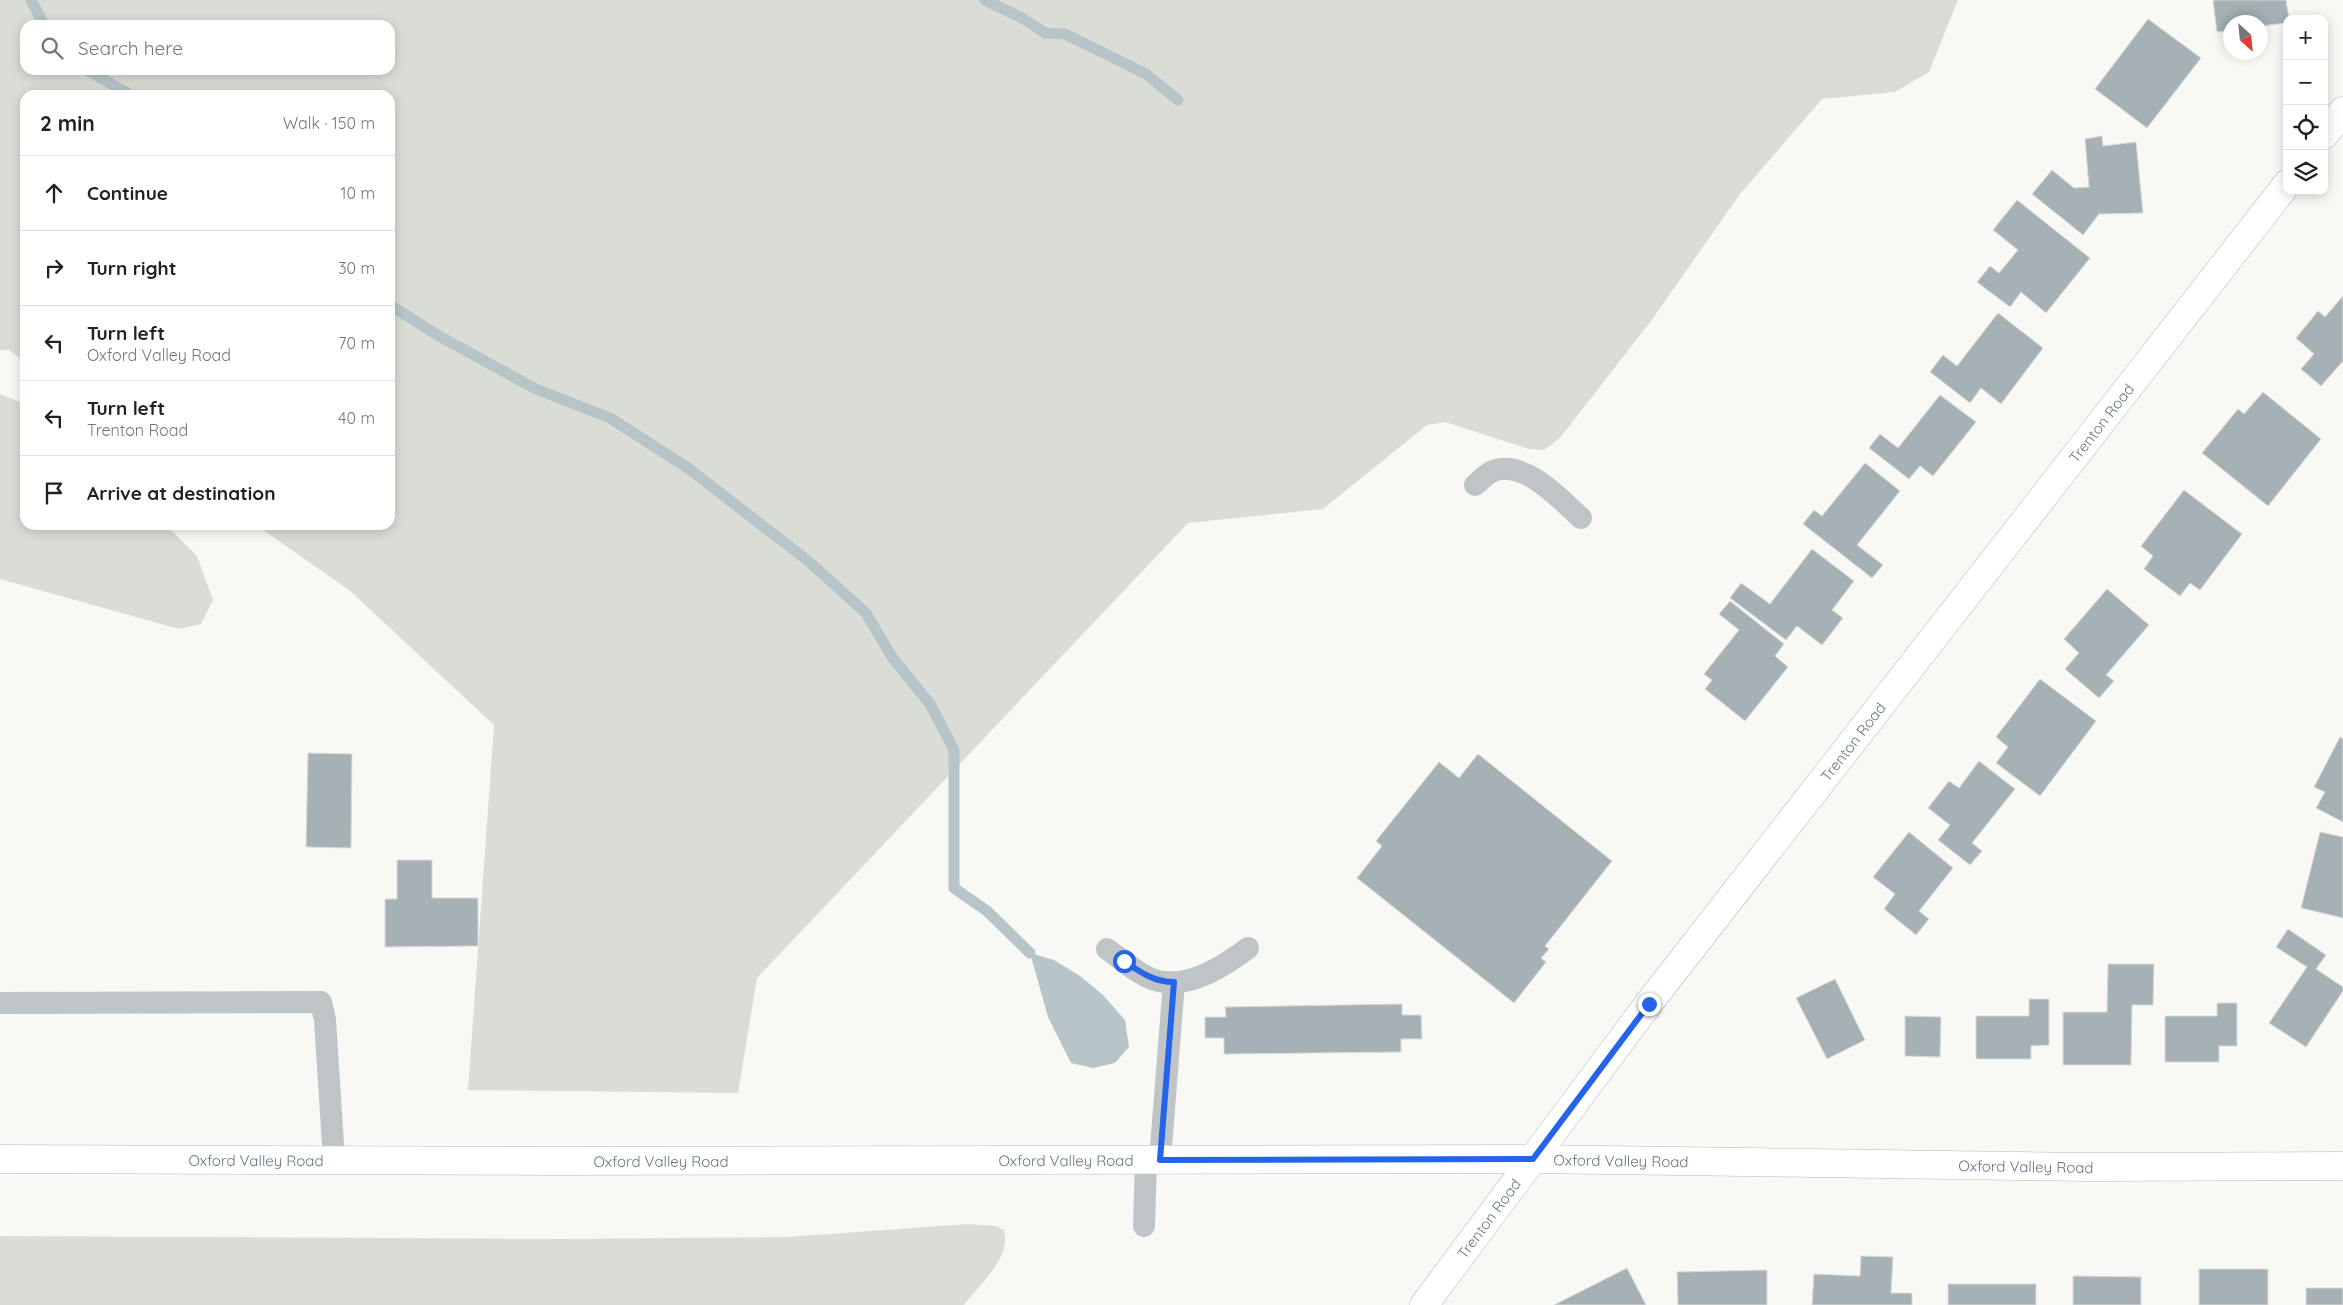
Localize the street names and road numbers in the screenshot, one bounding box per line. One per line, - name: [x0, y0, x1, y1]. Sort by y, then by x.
- street label: Trenton Road: [2064, 380, 2138, 466]
- street label: Trenton Road: [1816, 698, 1889, 785]
- street label: Oxford Valley Road: [188, 1150, 324, 1170]
- street label: Oxford Valley Road: [998, 1150, 1134, 1170]
- street label: Oxford Valley Road: [1553, 1150, 1689, 1171]
- street label: Oxford Valley Road: [593, 1151, 729, 1170]
- street label: Oxford Valley Road: [1958, 1156, 2094, 1177]
- street label: Trenton Road: [1453, 1175, 1524, 1262]

